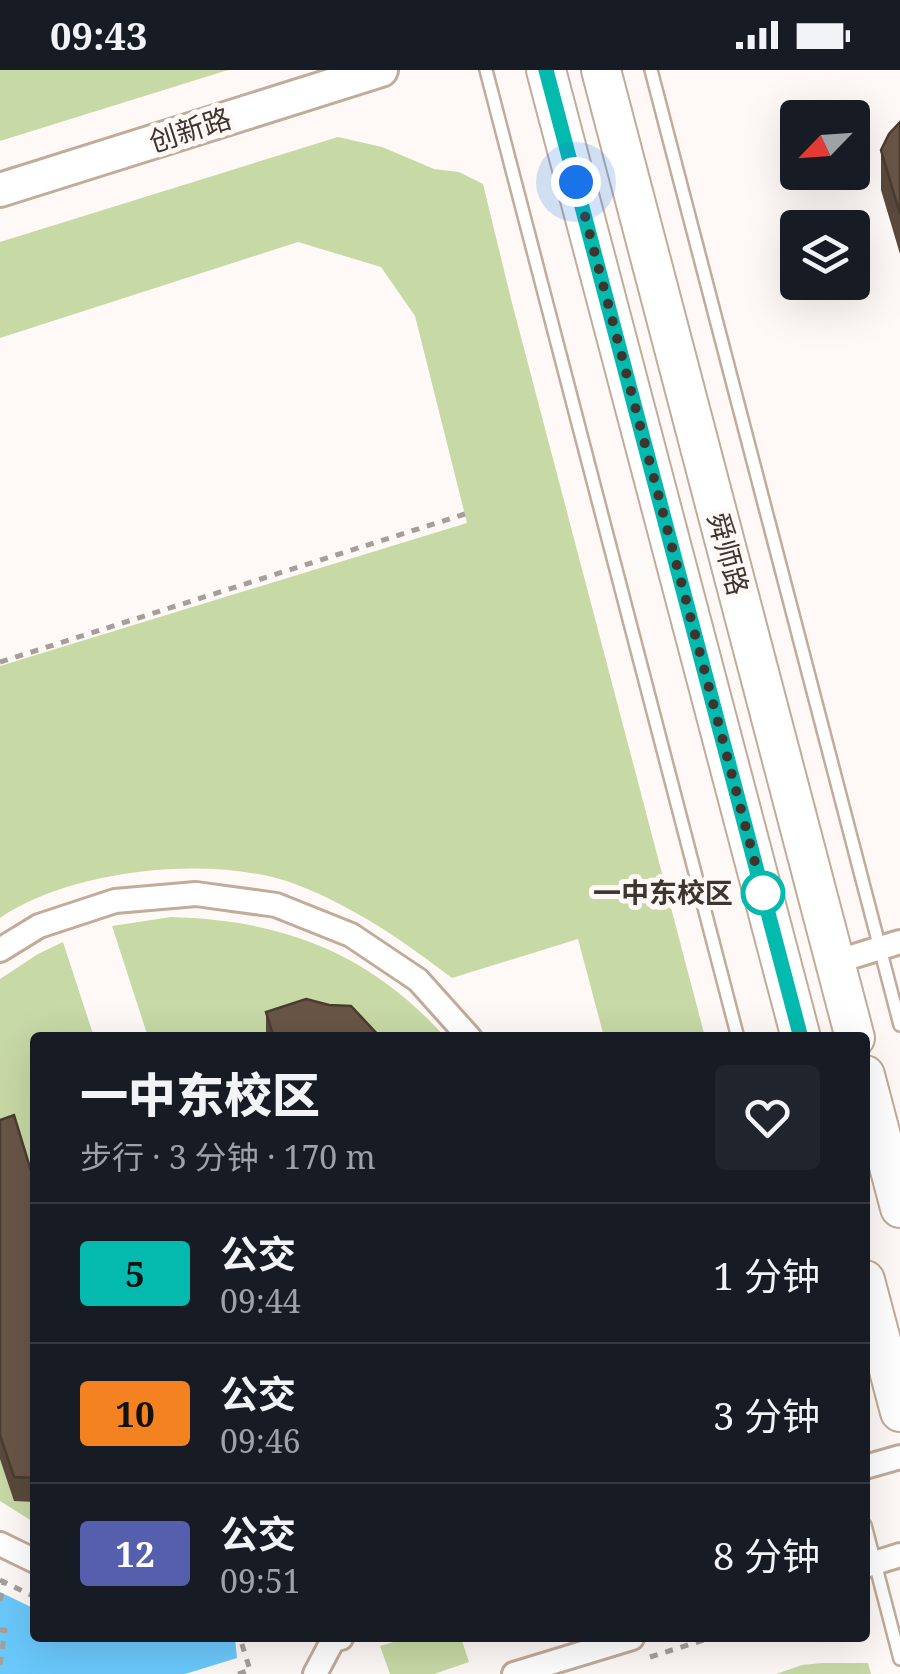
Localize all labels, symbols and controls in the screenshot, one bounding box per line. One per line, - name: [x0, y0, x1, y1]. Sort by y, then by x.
- text: 09:43: [50, 9, 147, 61]
- street label: 创新路: [144, 98, 236, 160]
- north arrow: [780, 100, 870, 190]
- map controls: [780, 100, 870, 300]
- your location: [551, 157, 601, 207]
- button: layers: [780, 210, 870, 300]
- street label: 舜师路: [700, 508, 758, 599]
- marker: 一中东校区: [742, 872, 784, 914]
- place label: 一中东校区: [593, 873, 733, 911]
- text: 一中东校区: [80, 1062, 320, 1127]
- button: heart: [715, 1065, 820, 1170]
- text: 步行 · 3 分钟 · 170 m: [80, 1135, 376, 1178]
- text: 公交: [220, 1227, 296, 1279]
- text: 1 分钟: [713, 1249, 820, 1301]
- text: 5: [125, 1250, 145, 1297]
- text: 09:44: [220, 1279, 301, 1322]
- text: 公交: [220, 1367, 296, 1419]
- text: 3 分钟: [713, 1389, 820, 1441]
- text: 10: [115, 1390, 155, 1437]
- text: 09:46: [220, 1419, 301, 1462]
- text: 公交: [220, 1507, 296, 1559]
- text: 8 分钟: [713, 1529, 820, 1581]
- text: 12: [115, 1530, 155, 1577]
- text: 09:51: [220, 1559, 301, 1602]

